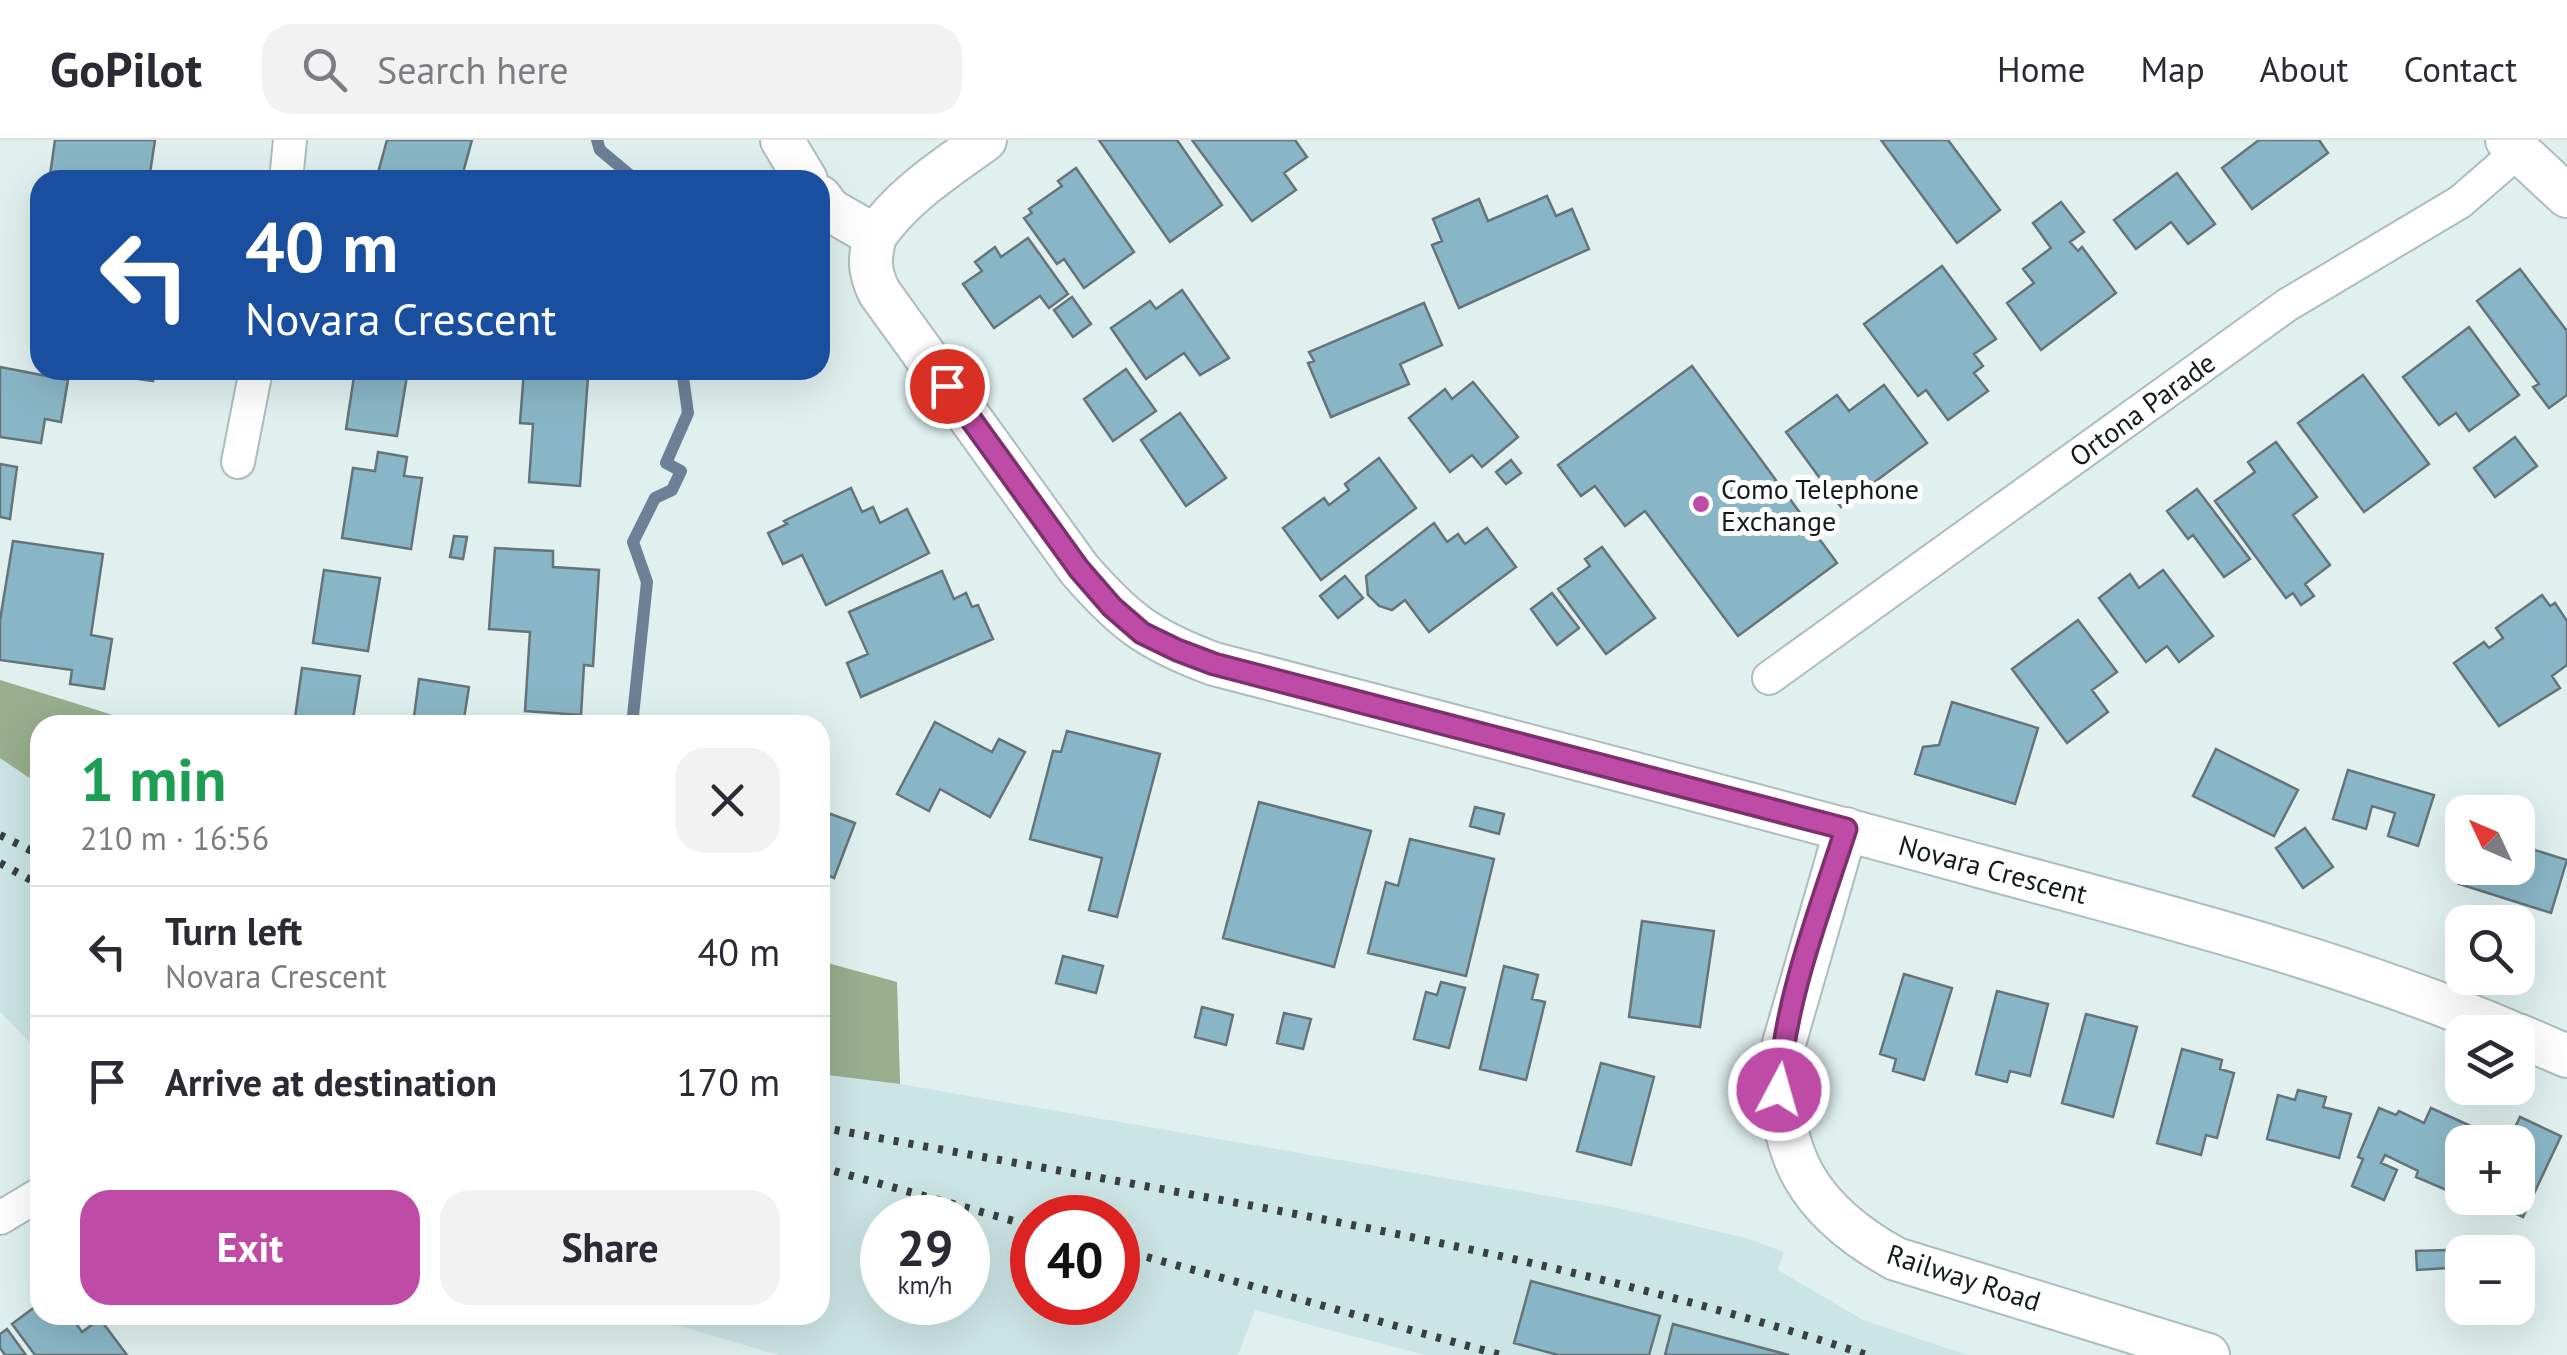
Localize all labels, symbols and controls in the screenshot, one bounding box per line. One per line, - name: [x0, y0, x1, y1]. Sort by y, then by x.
- search box: [262, 24, 962, 114]
- text: GoPilot: [50, 38, 202, 100]
- icon: search: [297, 42, 352, 97]
- text: Search here: [377, 45, 569, 94]
- text: Home: [1997, 46, 2086, 92]
- text: Map: [2141, 46, 2205, 92]
- text: About: [2260, 46, 2348, 92]
- text: Contact: [2403, 46, 2517, 92]
- text: 40 m: [245, 201, 398, 291]
- icon: left: [80, 210, 210, 340]
- text: Novara Crescent: [245, 289, 557, 347]
- pin: [905, 344, 990, 429]
- street label: Ortona Parade: [2062, 344, 2222, 474]
- icon: arrive: [920, 359, 975, 414]
- place label: Como Telephone Exchange: [1721, 470, 1919, 539]
- marker: Como Telephone Exchange: [1690, 493, 1712, 515]
- text: 1 min: [80, 740, 226, 818]
- button: close: [675, 748, 780, 853]
- north arrow: [2445, 795, 2535, 885]
- map controls: [2445, 795, 2535, 1325]
- text: 210 m · 16:56: [80, 817, 269, 859]
- street label: Novara Crescent: [1895, 826, 2092, 912]
- button: search: [2445, 905, 2535, 995]
- text: Turn left: [165, 906, 302, 955]
- icon: left: [80, 924, 135, 979]
- text: 40 m: [698, 927, 780, 976]
- text: Novara Crescent: [165, 955, 387, 997]
- button: layers: [2445, 1015, 2535, 1105]
- position arrow: [1727, 1038, 1831, 1142]
- icon: arrive: [80, 1054, 135, 1109]
- text: Arrive at destination: [165, 1057, 497, 1106]
- text: 170 m: [677, 1057, 780, 1106]
- button: +: [2445, 1125, 2535, 1215]
- button: Exit: [80, 1190, 420, 1305]
- button: Share: [440, 1190, 780, 1305]
- speed limit sign: 40: [1010, 1195, 1140, 1325]
- text: 29: [897, 1215, 953, 1280]
- street label: Railway Road: [1883, 1235, 2045, 1319]
- button: −: [2445, 1235, 2535, 1325]
- text: km/h: [898, 1269, 952, 1301]

